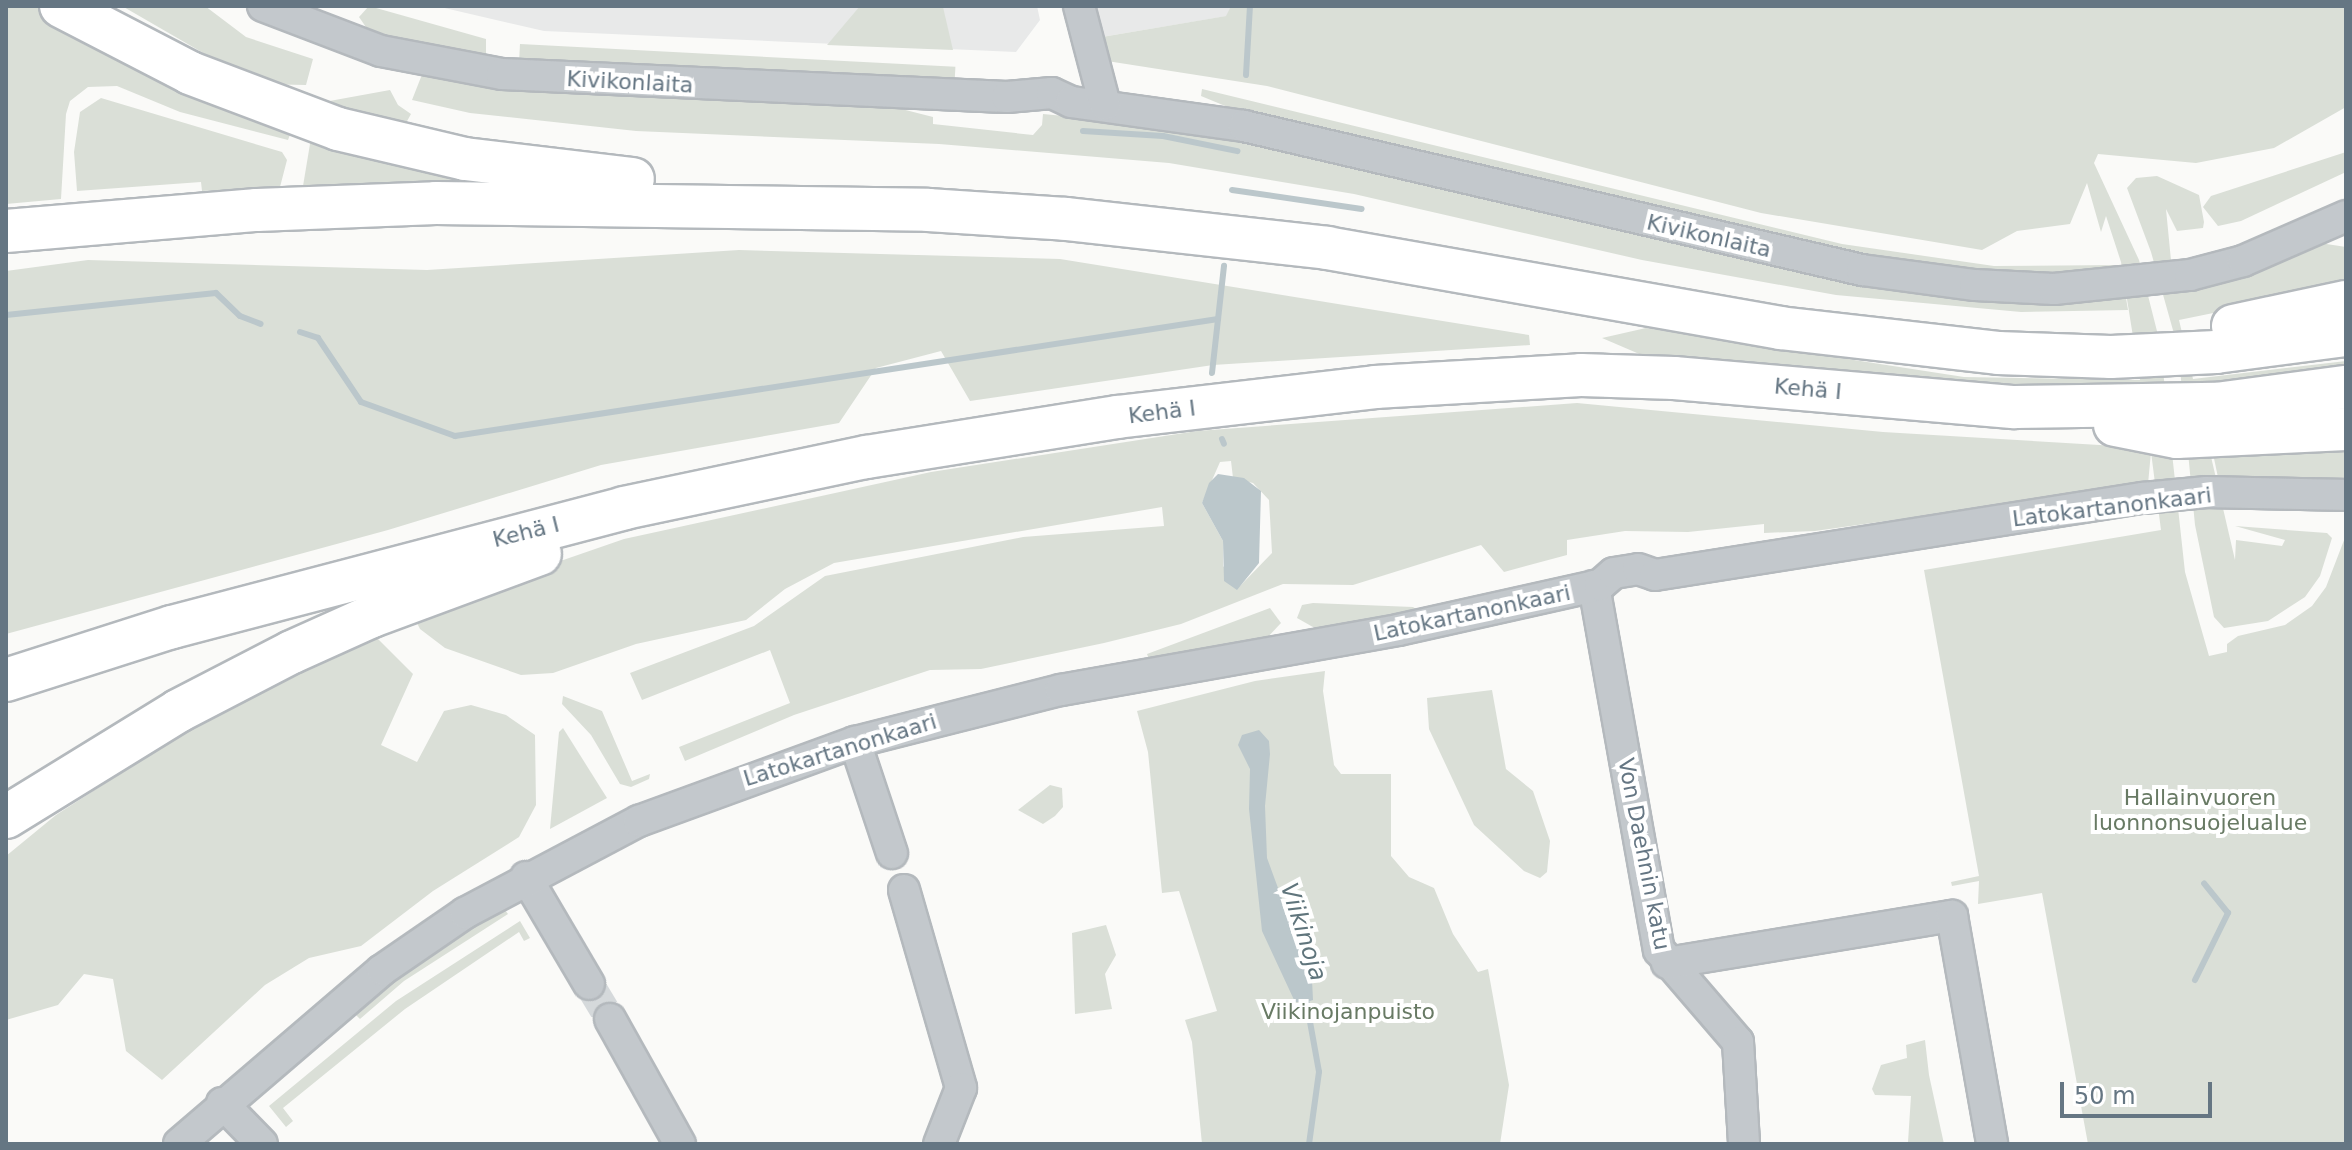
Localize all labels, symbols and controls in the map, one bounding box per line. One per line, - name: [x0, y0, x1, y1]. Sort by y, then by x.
- street label: Kivikonlaita: [566, 65, 694, 99]
- street label: Kivikonlaita: [1644, 209, 1774, 263]
- street label: Kehä I: [1773, 373, 1843, 405]
- street label: Kehä I: [1127, 395, 1197, 429]
- street label: Latokartanonkaari: [2011, 482, 2213, 532]
- street label: Kehä I: [490, 511, 562, 553]
- street label: Latokartanonkaari: [1371, 579, 1573, 647]
- street label: Latokartanonkaari: [740, 708, 940, 792]
- street label: Von Daehnin katu: [1612, 756, 1676, 952]
- park label: Hallainvuoren luonnonsuojelualue: [2093, 784, 2307, 836]
- water label: Viikinoja: [1274, 879, 1332, 985]
- park label: Viikinojanpuisto: [1261, 999, 1435, 1025]
- scale bar: [2064, 1066, 2216, 1116]
- text: 50 m: [2074, 1082, 2136, 1110]

